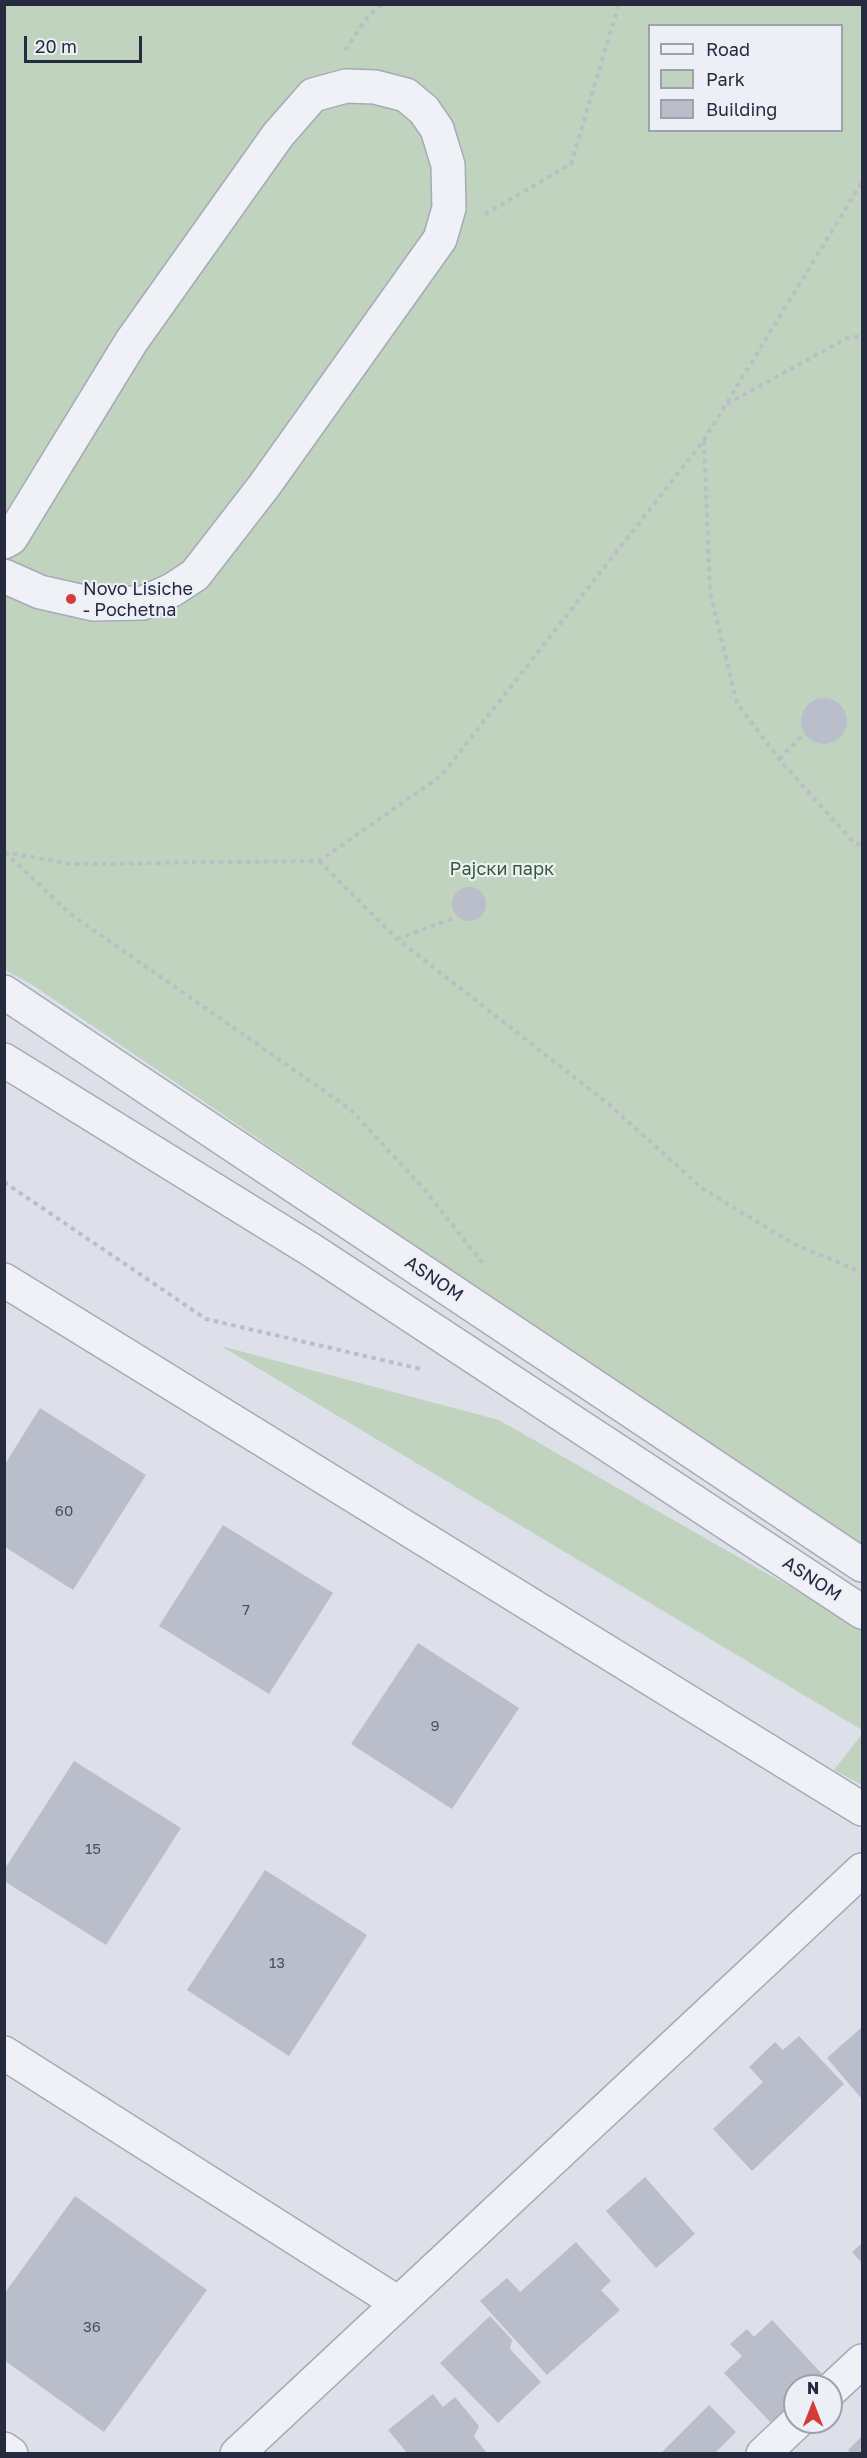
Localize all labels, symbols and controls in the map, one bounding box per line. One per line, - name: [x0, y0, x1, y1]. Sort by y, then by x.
- scale bar: [27, 24, 146, 62]
- legend: [648, 24, 843, 132]
- text: 20 m: [35, 35, 77, 57]
- text: Road: [706, 38, 750, 60]
- text: Park: [706, 68, 745, 90]
- text: Building: [706, 98, 777, 120]
- place label: Novo Lisiche - Pochetna: [83, 578, 193, 620]
- marker: Novo Lisiche - Pochetna: [64, 592, 78, 606]
- park label: Рајски парк: [450, 858, 554, 880]
- street label: ASNOM: [401, 1252, 467, 1306]
- house number: 60: [55, 1502, 73, 1520]
- street label: ASNOM: [778, 1552, 846, 1606]
- house number: 7: [242, 1601, 250, 1619]
- house number: 9: [430, 1717, 440, 1735]
- house number: 15: [85, 1840, 101, 1858]
- house number: 13: [269, 1954, 285, 1972]
- house number: 36: [83, 2318, 101, 2336]
- north arrow: [783, 2374, 843, 2434]
- text: N: [807, 2378, 819, 2398]

